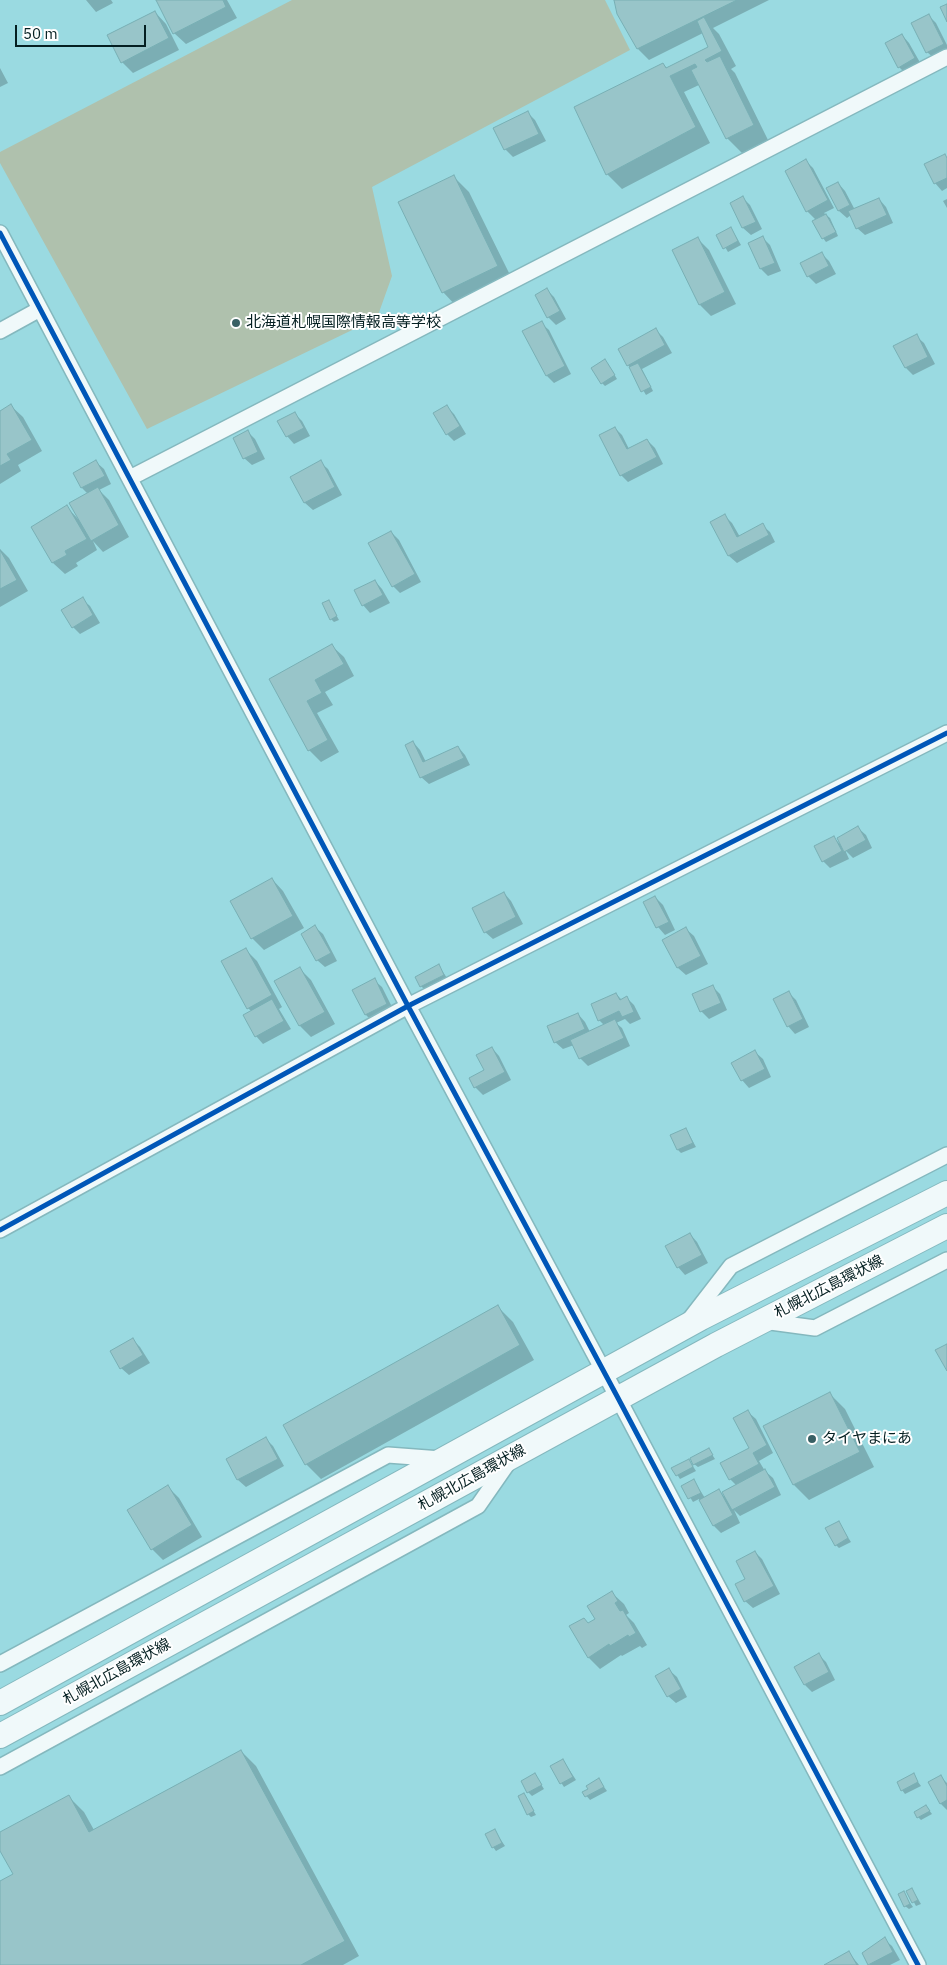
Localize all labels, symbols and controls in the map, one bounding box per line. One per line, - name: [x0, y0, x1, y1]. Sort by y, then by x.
- scale bar: [18, 15, 149, 47]
- text: 50 m: [23, 24, 58, 43]
- place label: 北海道札幌国際情報高等学校: [246, 314, 441, 332]
- marker: 北海道札幌国際情報高等学校: [230, 317, 242, 329]
- street label: 札幌北広島環状線: [771, 1252, 887, 1322]
- place label: タイヤまにあ: [822, 1430, 912, 1448]
- marker: タイヤまにあ: [806, 1433, 818, 1445]
- street label: 札幌北広島環状線: [415, 1441, 529, 1515]
- street label: 札幌北広島環状線: [60, 1635, 174, 1709]

